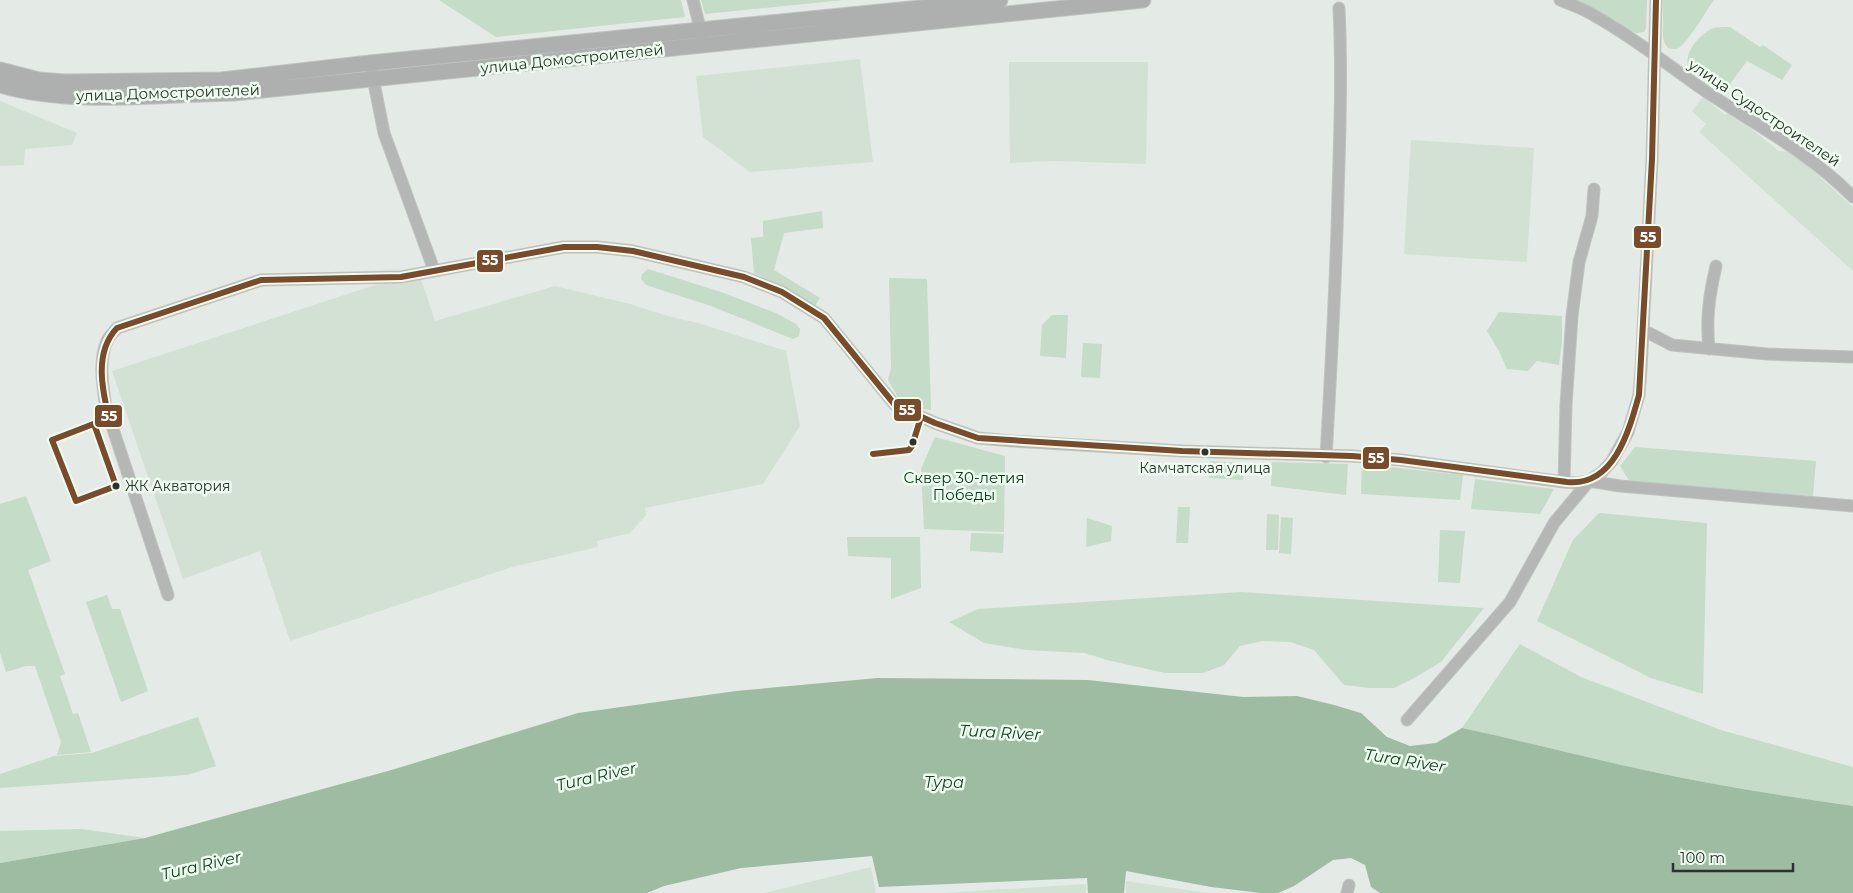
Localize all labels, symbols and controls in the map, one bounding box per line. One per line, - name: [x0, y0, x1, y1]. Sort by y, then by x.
- street label: улица Домостроителей: [479, 39, 664, 78]
- street label: улица Судостроителей: [1684, 54, 1844, 171]
- street label: улица Домостроителей: [75, 80, 260, 105]
- line badge: 55: [1633, 225, 1662, 249]
- text: 55: [1640, 228, 1656, 246]
- line badge: 55: [476, 249, 504, 273]
- text: 55: [482, 251, 498, 269]
- line badge: 55: [893, 398, 922, 422]
- text: 55: [899, 401, 915, 419]
- line badge: 55: [94, 404, 123, 428]
- text: 55: [101, 407, 117, 425]
- unlabelled marker: [908, 437, 918, 447]
- line badge: 55: [1362, 446, 1390, 470]
- marker: Камчатская улица: [1200, 447, 1210, 457]
- text: 55: [1368, 449, 1384, 467]
- place label: Камчатская улица: [1139, 459, 1271, 477]
- park label: Сквер 30-летия Победы: [903, 468, 1025, 504]
- place label: ЖК Акватория: [125, 477, 231, 495]
- marker: ЖК Акватория: [111, 481, 121, 491]
- water label: Tura River: [959, 721, 1042, 744]
- water label: Tura River: [1363, 745, 1447, 776]
- water label: Tura River: [554, 758, 638, 795]
- water label: Тура: [924, 773, 964, 792]
- scale bar: [1673, 840, 1793, 872]
- water label: Tura River: [159, 847, 243, 884]
- text: 100 m: [1680, 848, 1725, 867]

